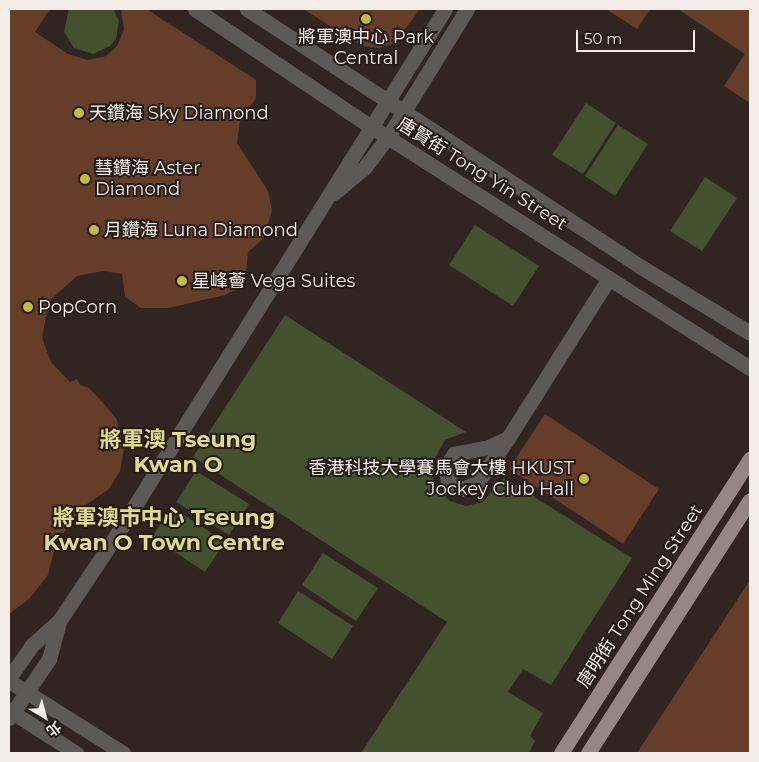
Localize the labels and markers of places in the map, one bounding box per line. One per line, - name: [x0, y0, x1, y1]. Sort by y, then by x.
- marker: 將軍澳中心 Park Central: [360, 13, 372, 25]
- place label: 將軍澳中心 Park Central: [298, 27, 434, 70]
- place label: 天鑽海 Sky Diamond: [89, 102, 269, 124]
- marker: 天鑽海 Sky Diamond: [73, 107, 85, 119]
- place label: 彗鑽海 Aster Diamond: [95, 158, 200, 200]
- marker: 彗鑽海 Aster Diamond: [79, 173, 91, 185]
- place label: 月鑽海 Luna Diamond: [104, 219, 298, 241]
- marker: 月鑽海 Luna Diamond: [88, 224, 100, 236]
- place label: 星峰薈 Vega Suites: [192, 270, 355, 292]
- marker: 星峰薈 Vega Suites: [176, 275, 188, 287]
- place label: PopCorn: [38, 296, 117, 318]
- marker: PopCorn: [22, 301, 34, 313]
- place label: 香港科技大學賽馬會大樓 HKUST Jockey Club Hall: [309, 458, 574, 500]
- marker: 香港科技大學賽馬會大樓 HKUST Jockey Club Hall: [578, 473, 590, 485]

